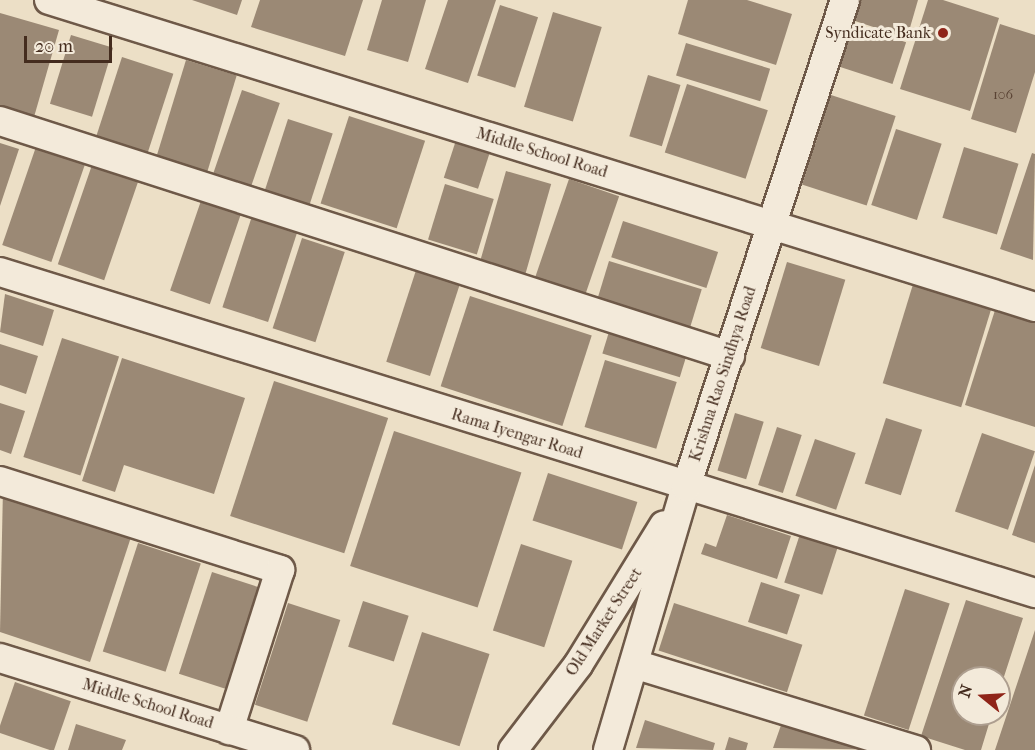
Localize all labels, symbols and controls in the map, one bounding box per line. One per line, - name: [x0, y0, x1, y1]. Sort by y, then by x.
- place label: Syndicate Bank: [825, 23, 931, 43]
- scale bar: [27, 24, 116, 62]
- marker: Syndicate Bank: [936, 26, 950, 40]
- text: 20 m: [35, 36, 73, 57]
- house number: 106: [993, 87, 1013, 103]
- street label: Middle School Road: [474, 124, 610, 182]
- street label: Krishna Rao Sindhya Road: [686, 284, 760, 464]
- street label: Rama Iyengar Road: [449, 405, 585, 463]
- street label: Old Market Street: [562, 564, 646, 680]
- north arrow: [951, 666, 1011, 726]
- street label: Middle School Road: [80, 675, 216, 733]
- text: N: [954, 682, 976, 700]

